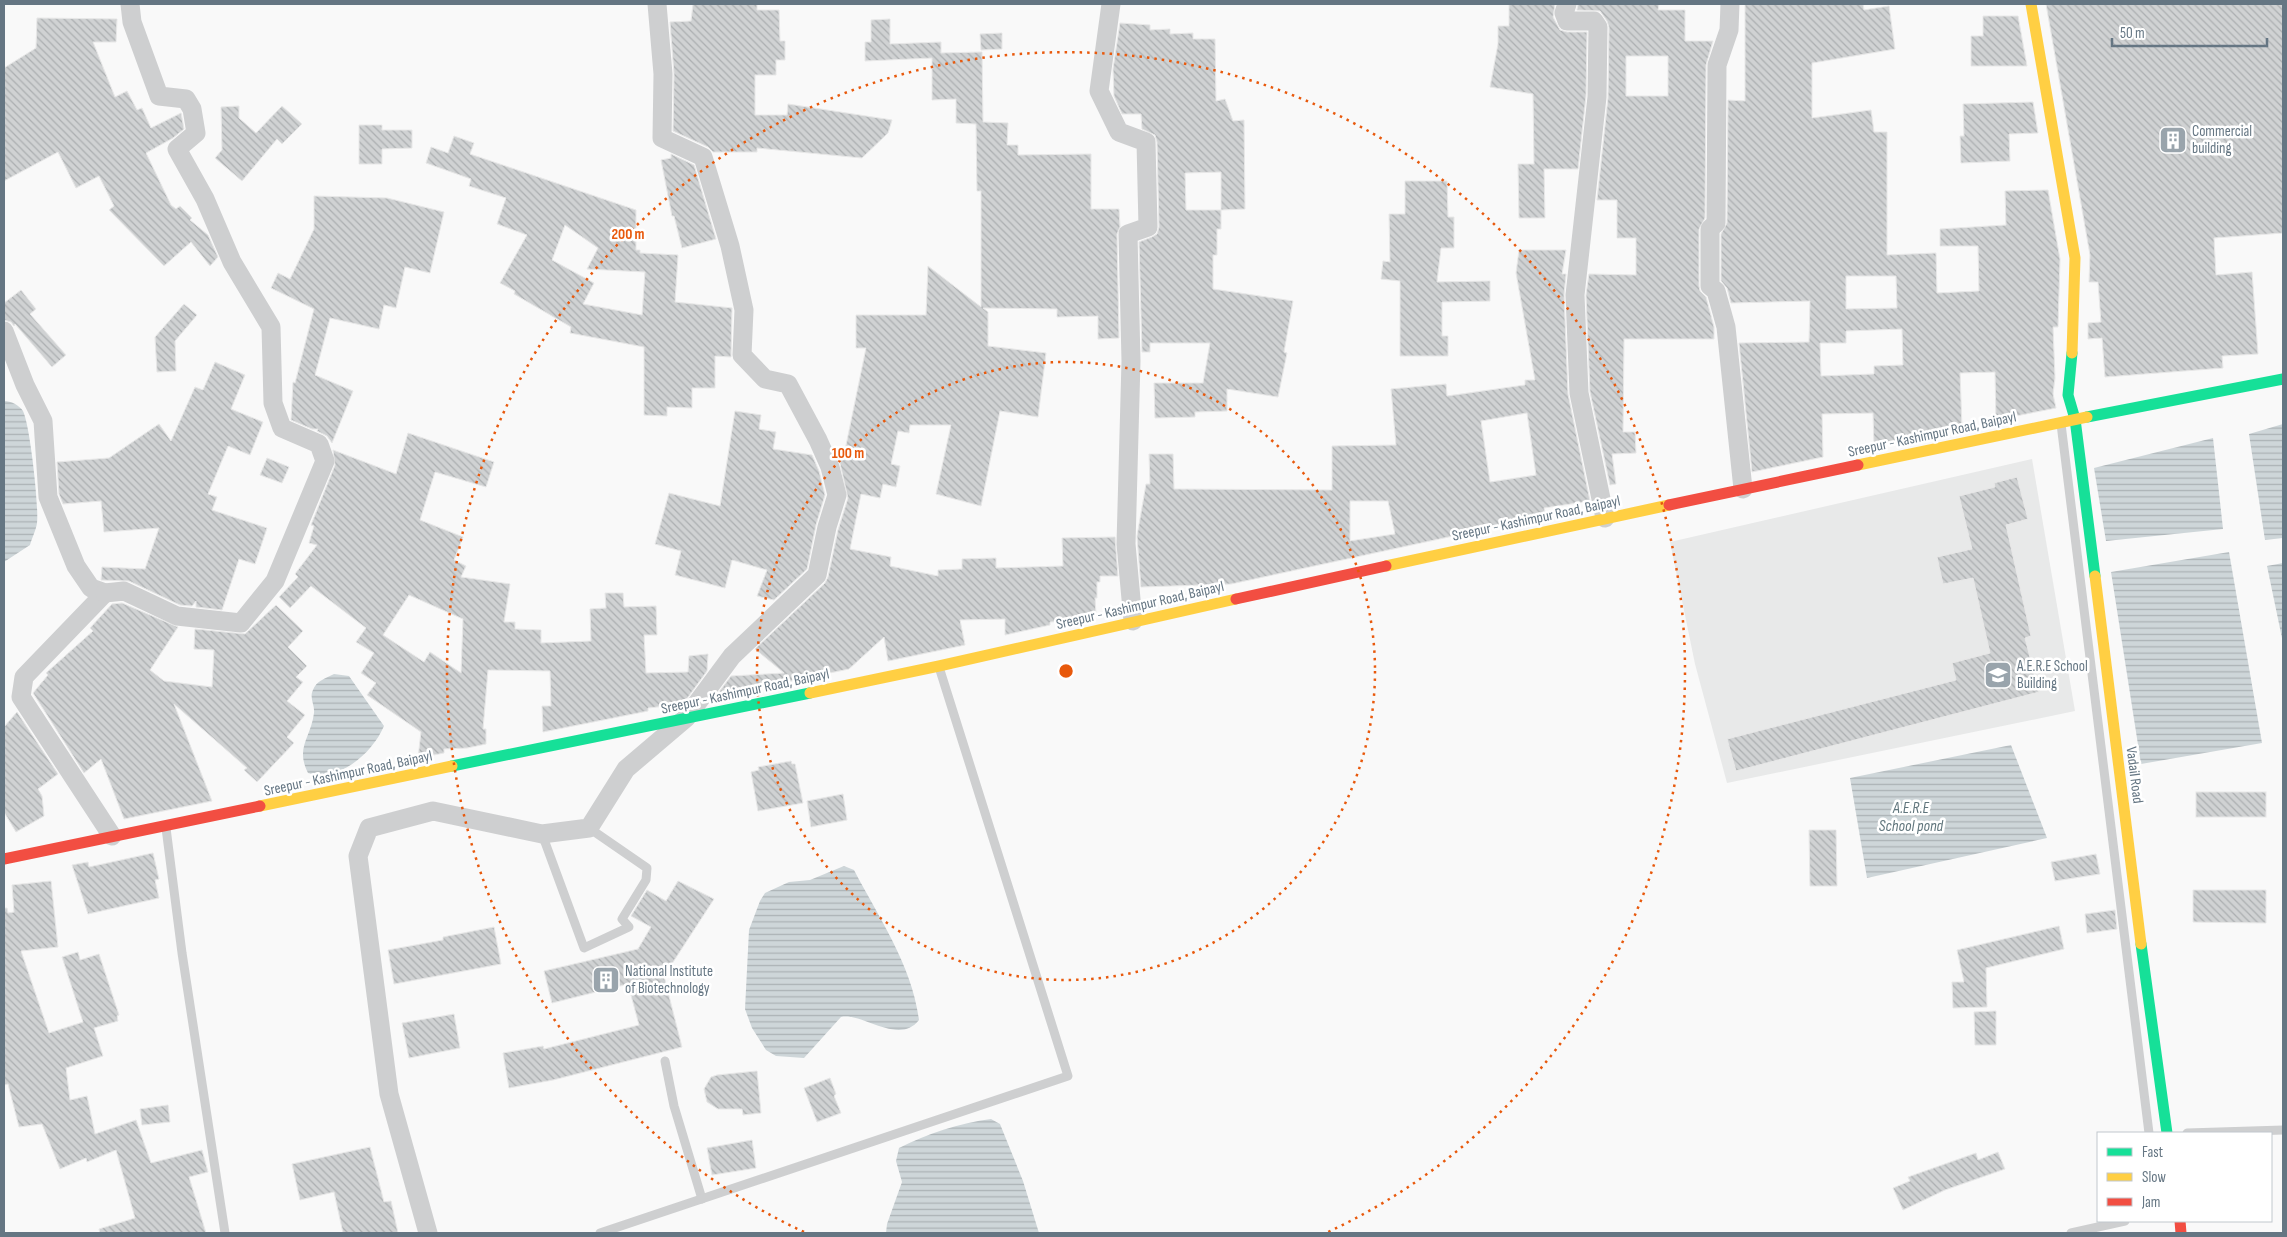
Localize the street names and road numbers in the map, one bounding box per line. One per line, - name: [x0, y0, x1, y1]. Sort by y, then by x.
- street label: Sreepur - Kashimpur Road, Baipayl: [1846, 407, 2018, 462]
- street label: Sreepur - Kashimpur Road, Baipayl: [1450, 491, 1622, 546]
- street label: Sreepur - Kashimpur Road, Baipayl: [1054, 577, 1226, 634]
- street label: Sreepur - Kashimpur Road, Baipayl: [659, 664, 831, 719]
- street label: Sreepur - Kashimpur Road, Baipayl: [262, 746, 434, 801]
- street label: Vadail Road: [2122, 746, 2147, 805]

